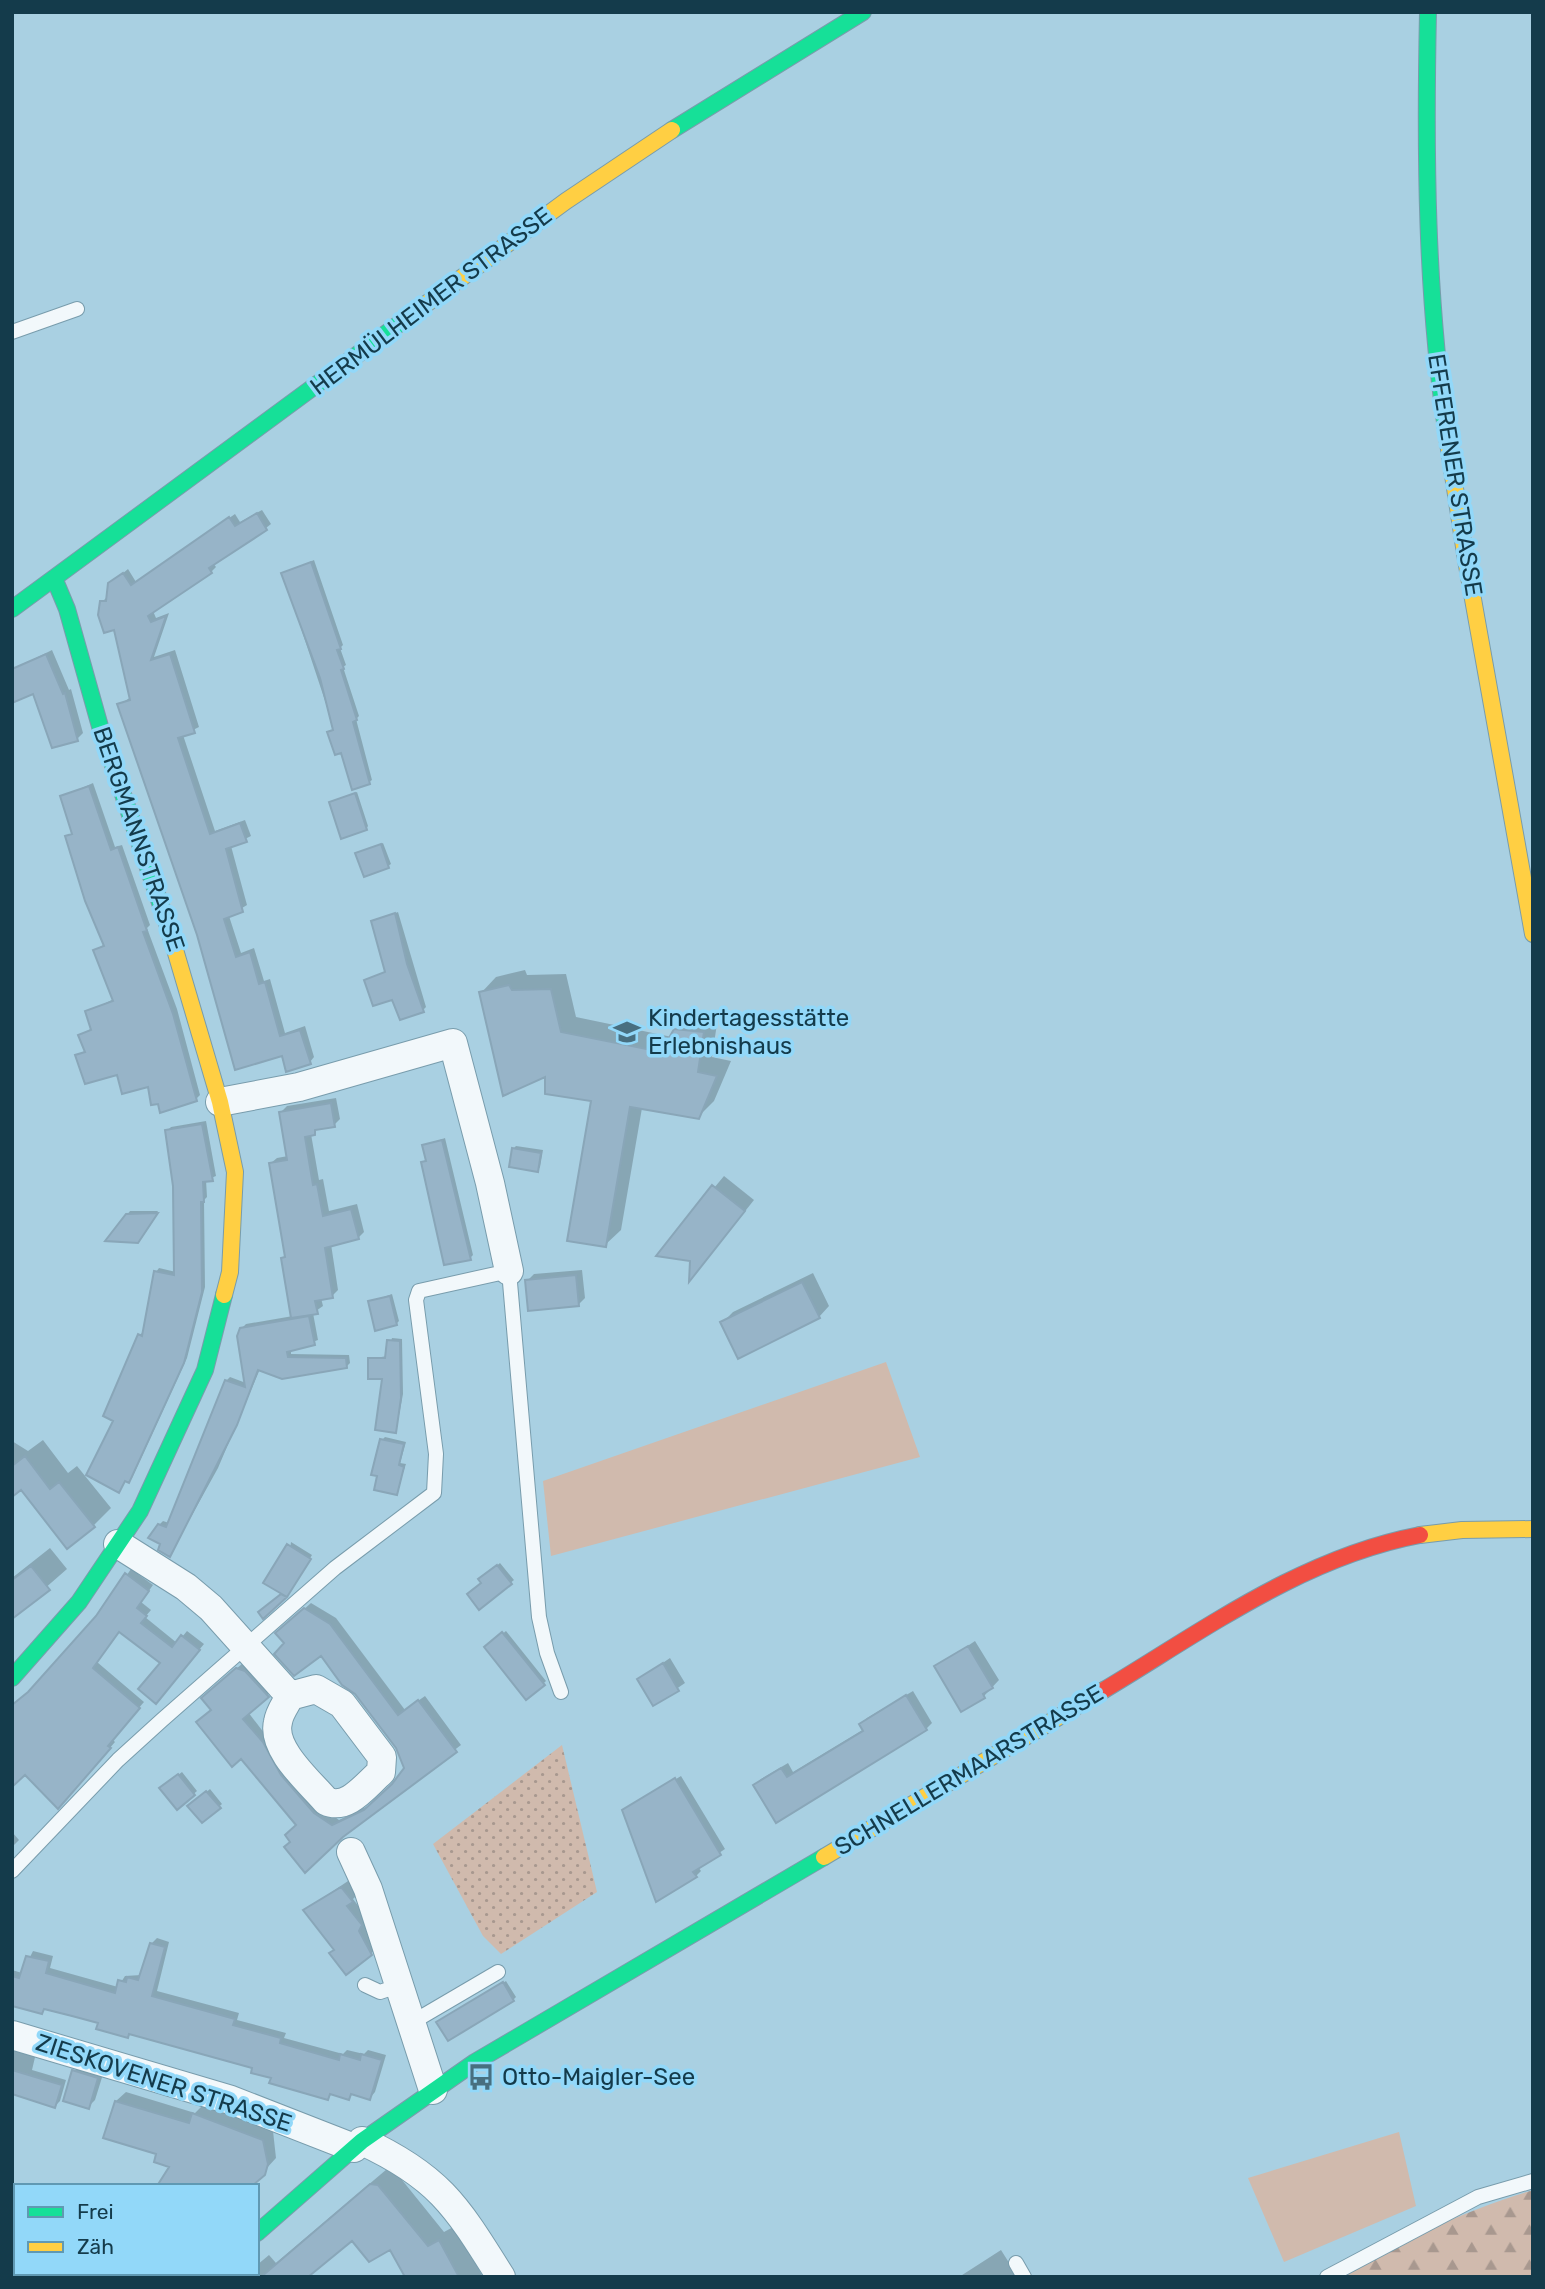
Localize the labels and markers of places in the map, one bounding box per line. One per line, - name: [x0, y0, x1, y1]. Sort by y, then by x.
- place label: Kindertagesstätte Erlebnishaus: [648, 1004, 849, 1060]
- school or university icon: Kindertagesstätte Erlebnishaus: [612, 1017, 642, 1047]
- bus stop icon: Otto-Maigler-See: [466, 2062, 496, 2092]
- place label: Otto-Maigler-See: [502, 2063, 695, 2091]

